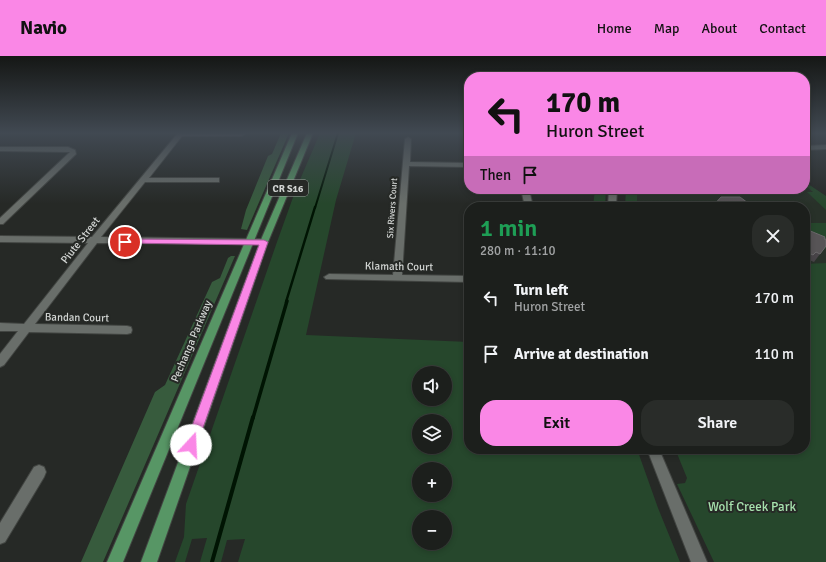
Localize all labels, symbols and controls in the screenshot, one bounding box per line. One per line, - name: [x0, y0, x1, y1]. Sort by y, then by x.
- text: Navio: [20, 16, 67, 40]
- text: Home: [597, 20, 632, 37]
- text: Map: [654, 20, 679, 37]
- text: About: [701, 20, 737, 37]
- text: Contact: [759, 20, 806, 37]
- text: 170 m: [546, 86, 620, 120]
- icon: left: [480, 88, 532, 140]
- text: Huron Street: [546, 120, 644, 142]
- icon: arrive: [519, 164, 541, 186]
- text: Then: [480, 166, 511, 184]
- street label: Six Rivers Court: [385, 177, 400, 239]
- road number: CR S16: [268, 180, 308, 196]
- text: 1 min: [480, 213, 537, 243]
- street label: Piute Street: [58, 214, 103, 266]
- button: close: [752, 215, 794, 257]
- pin: [108, 225, 142, 259]
- icon: arrive: [114, 231, 136, 253]
- text: 280 m · 11:10: [480, 243, 556, 259]
- street label: Klamath Court: [365, 259, 433, 274]
- text: Turn left: [514, 281, 568, 299]
- icon: left: [480, 287, 502, 309]
- text: 170 m: [754, 289, 794, 307]
- street label: Pechanga Parkway: [168, 298, 215, 384]
- text: Huron Street: [514, 299, 585, 315]
- street label: Bandan Court: [45, 310, 109, 325]
- icon: arrive: [480, 343, 502, 365]
- text: Arrive at destination: [514, 345, 649, 363]
- text: 110 m: [754, 345, 794, 363]
- map controls: [412, 366, 452, 550]
- button: sound: [412, 366, 452, 406]
- button: Exit: [480, 400, 633, 446]
- button: Share: [641, 400, 794, 446]
- button: layers: [412, 414, 452, 454]
- position arrow: [170, 424, 212, 466]
- button: +: [412, 462, 452, 502]
- park label: Wolf Creek Park: [708, 499, 796, 515]
- button: −: [412, 510, 452, 550]

